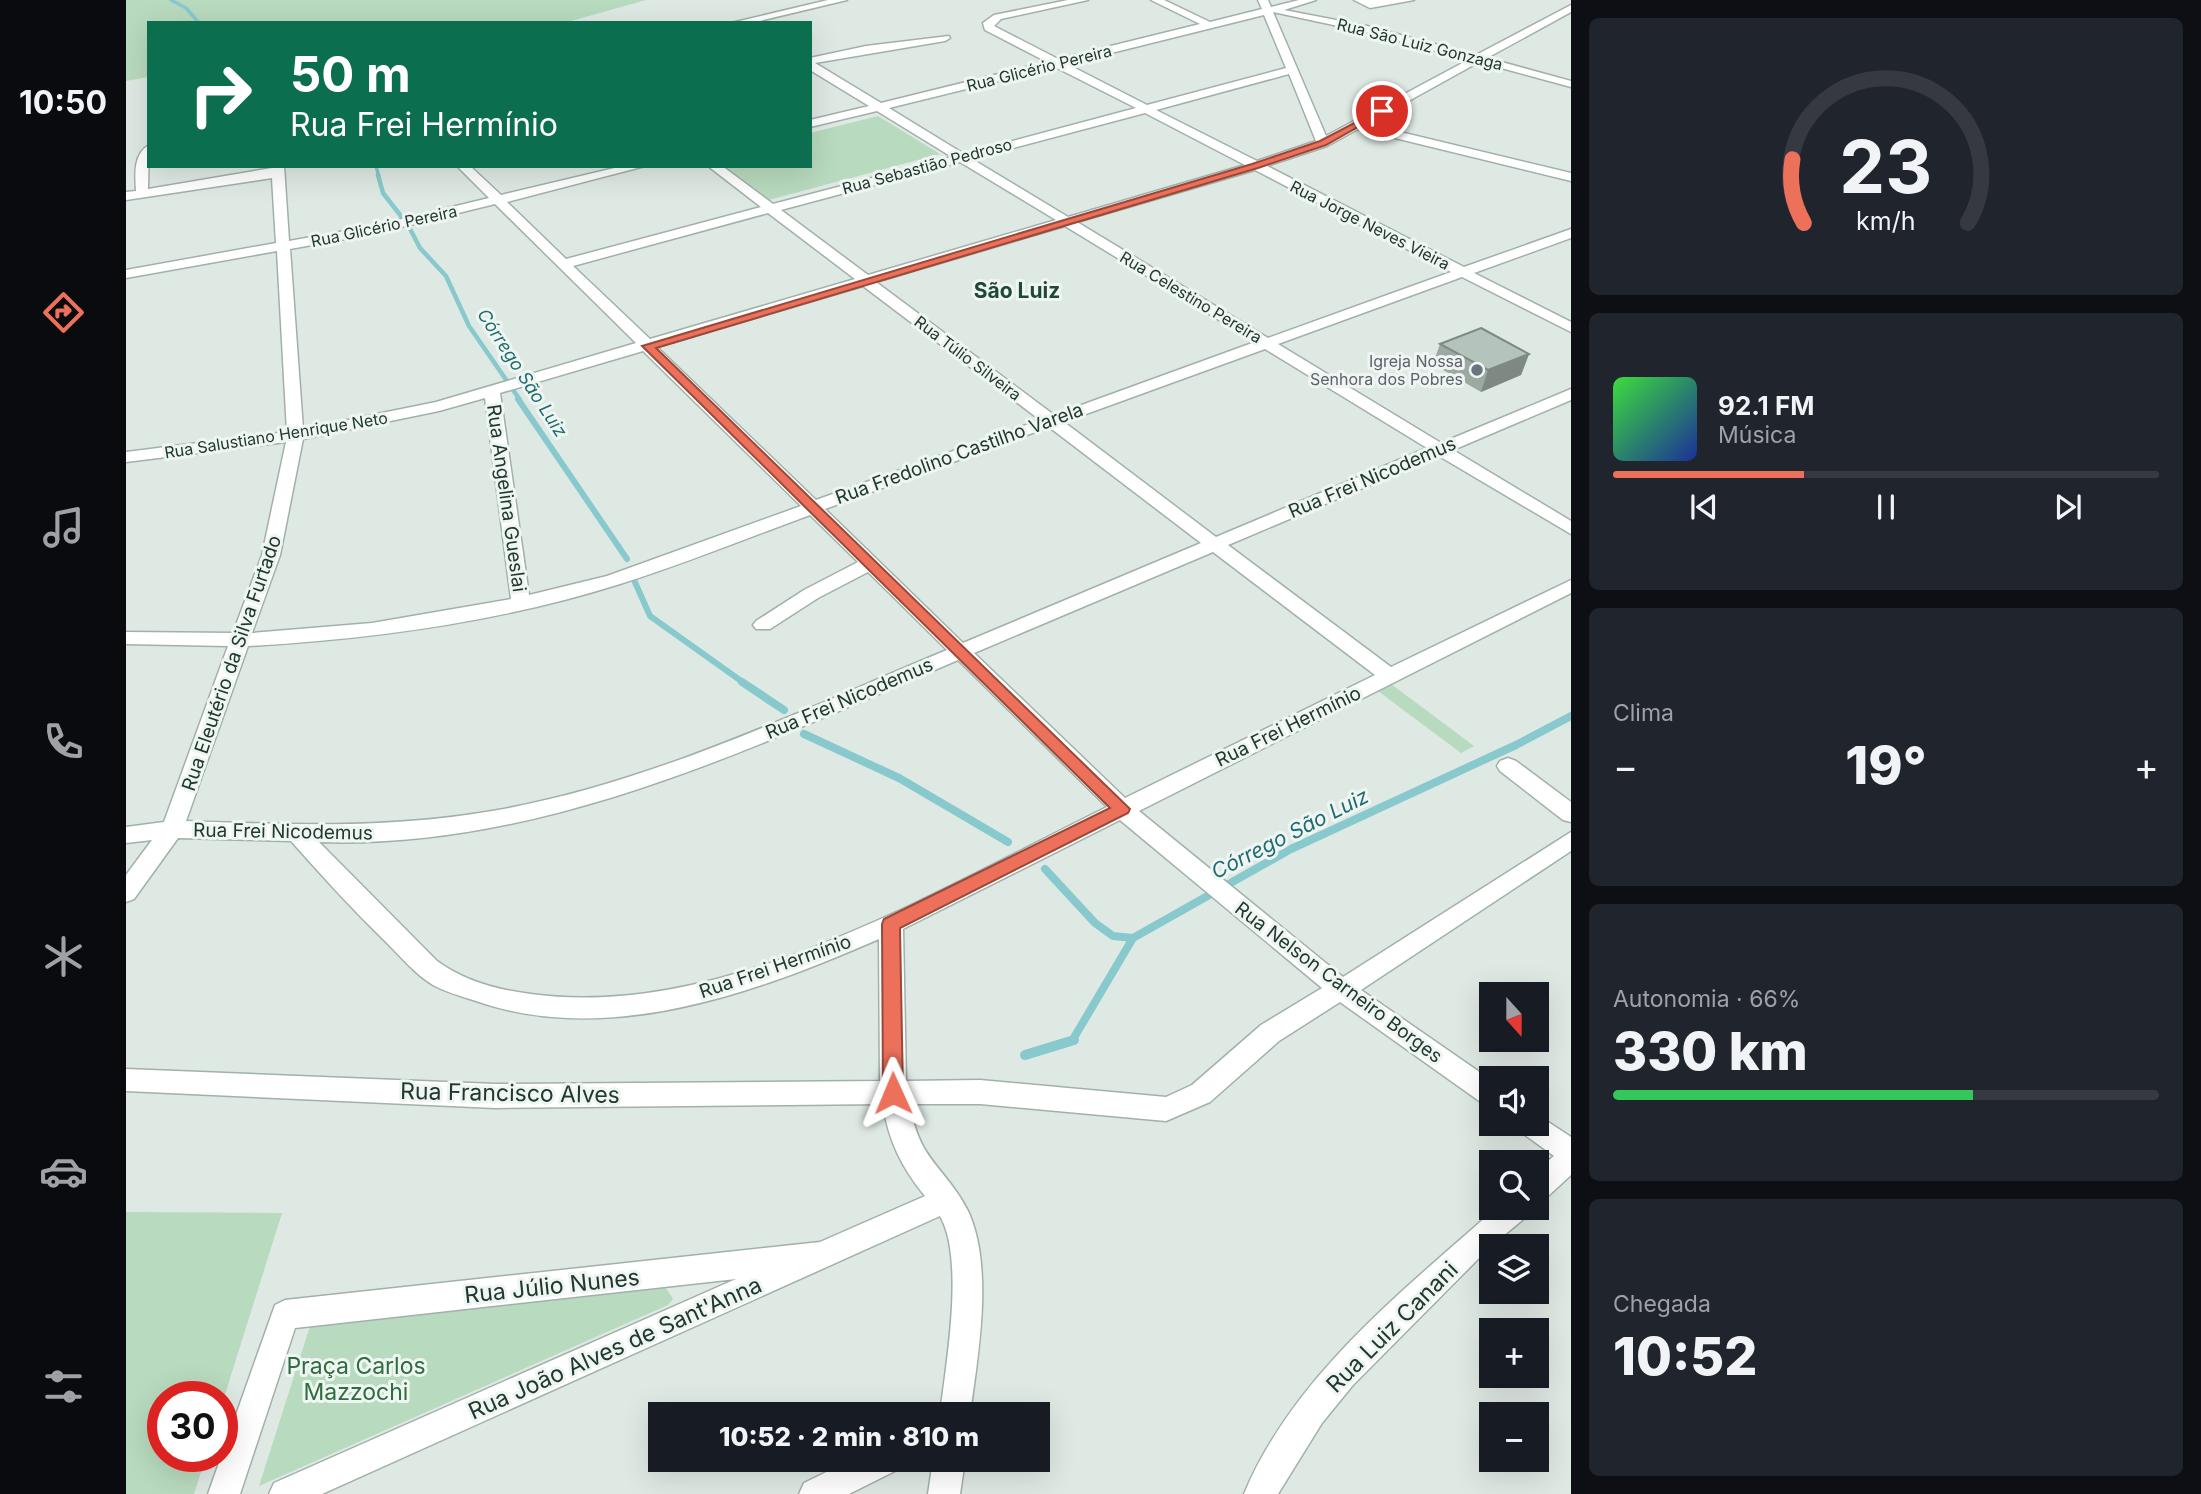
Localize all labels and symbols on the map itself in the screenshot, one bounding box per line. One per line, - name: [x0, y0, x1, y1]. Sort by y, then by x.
- street label: Rua São Luiz Gonzaga: [1335, 14, 1505, 74]
- street label: Rua Glicério Pereira: [964, 40, 1114, 96]
- pin: [1352, 81, 1412, 141]
- street label: Rua Sebastião Pedroso: [840, 134, 1014, 198]
- street label: Rua Jorge Neves Vieira: [1287, 176, 1453, 274]
- street label: Rua Glicério Pereira: [309, 201, 459, 251]
- street label: Rua Celestino Pereira: [1116, 247, 1266, 347]
- district label: São Luiz: [974, 278, 1060, 303]
- water label: Córrego São Luiz: [473, 305, 572, 441]
- street label: Rua Túlio Silveira: [911, 311, 1025, 405]
- place label: Igreja Nossa Senhora dos Pobres: [1310, 351, 1463, 389]
- marker: Igreja Nossa Senhora dos Pobres: [1469, 362, 1485, 378]
- street label: Rua Fredolino Castilho Varela: [832, 398, 1086, 509]
- street label: Rua Angelina Gueslai: [482, 403, 531, 593]
- street label: Rua Salustiano Henrique Neto: [163, 407, 389, 463]
- street label: Rua Frei Nicodemus: [1285, 432, 1459, 523]
- street label: Rua Eleutério da Silva Furtado: [177, 532, 286, 794]
- street label: Rua Frei Nicodemus: [762, 653, 936, 744]
- street label: Rua Frei Hermínio: [1212, 681, 1365, 772]
- water label: Córrego São Luiz: [1207, 783, 1373, 884]
- street label: Rua Frei Nicodemus: [193, 818, 373, 845]
- street label: Rua Nelson Carneiro Borges: [1231, 897, 1447, 1068]
- street label: Rua Frei Hermínio: [696, 930, 854, 1003]
- north arrow: [1479, 982, 1549, 1052]
- position arrow: [856, 1056, 930, 1130]
- street label: Rua Francisco Alves: [400, 1077, 620, 1109]
- street label: Rua Luiz Canani: [1320, 1255, 1464, 1399]
- street label: Rua Júlio Nunes: [463, 1263, 641, 1309]
- street label: Rua João Alves de Sant'Anna: [464, 1271, 766, 1425]
- park label: Praça Carlos Mazzochi: [286, 1352, 426, 1406]
- speed limit sign: 30: [147, 1381, 238, 1472]

